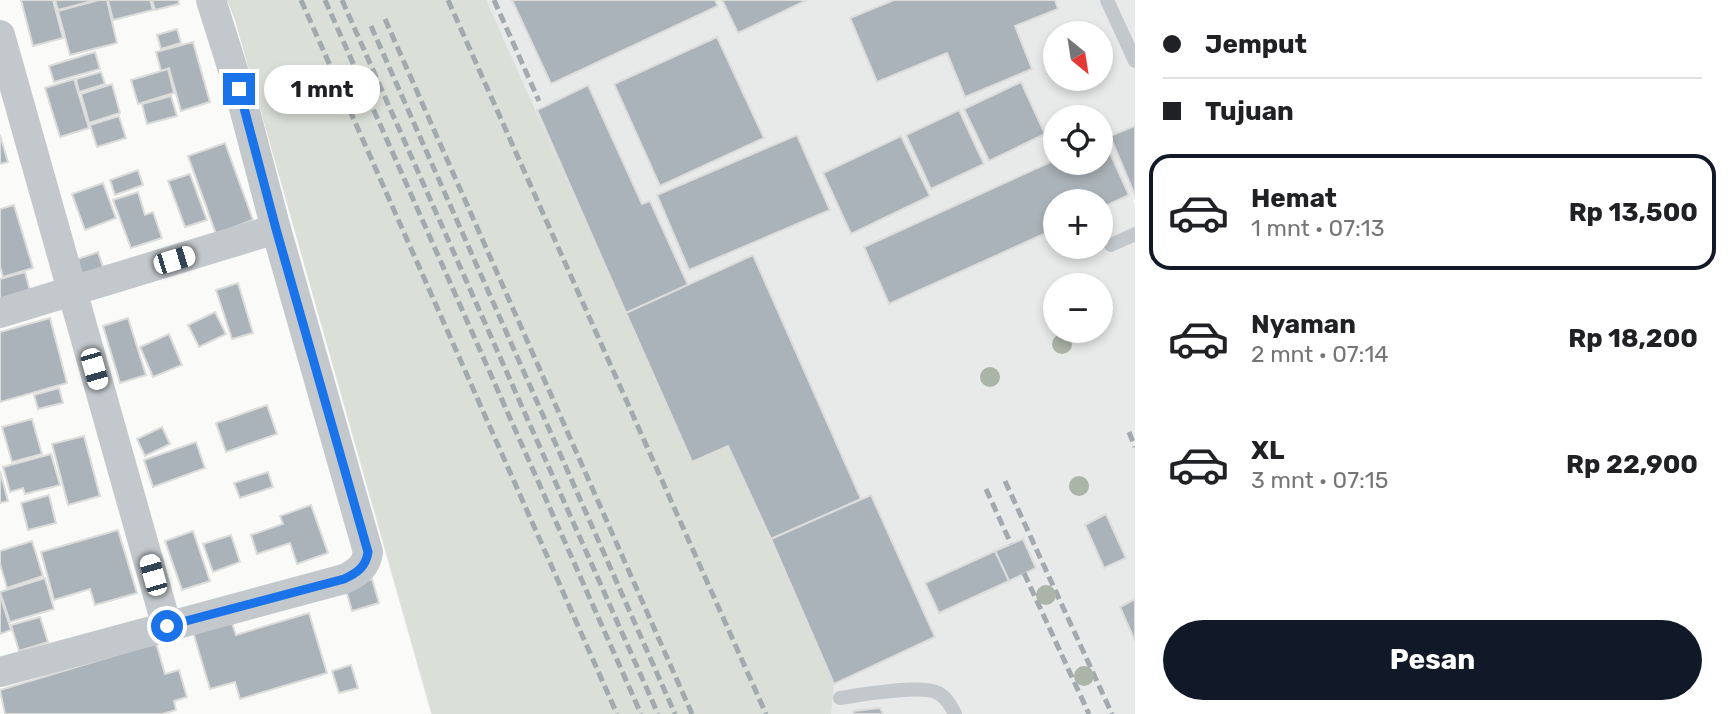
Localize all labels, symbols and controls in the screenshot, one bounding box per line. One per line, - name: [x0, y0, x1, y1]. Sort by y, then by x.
- north arrow: [1043, 21, 1113, 91]
- map controls: [1043, 21, 1113, 343]
- text: Jemput: [1205, 29, 1307, 60]
- callout: 1 mnt: [264, 64, 379, 114]
- route end: [223, 73, 255, 105]
- text: 1 mnt: [291, 75, 353, 103]
- text: Tujuan: [1205, 96, 1294, 127]
- button: locate: [1043, 105, 1113, 175]
- icon: car: [1167, 181, 1230, 244]
- text: Hemat: [1251, 183, 1337, 214]
- button: +: [1043, 189, 1113, 259]
- text: Rp 13,500: [1569, 197, 1698, 228]
- text: 1 mnt · 07:13: [1251, 214, 1385, 242]
- car: [151, 244, 198, 276]
- button: −: [1043, 273, 1113, 343]
- icon: car: [1167, 307, 1230, 370]
- text: Nyaman: [1251, 309, 1356, 340]
- text: Rp 18,200: [1568, 323, 1698, 354]
- text: 2 mnt · 07:14: [1251, 340, 1389, 368]
- car: [79, 346, 110, 392]
- icon: car: [1167, 433, 1230, 496]
- text: XL: [1251, 435, 1284, 466]
- text: Rp 22,900: [1566, 449, 1698, 480]
- text: 3 mnt · 07:15: [1251, 466, 1388, 494]
- car: [138, 552, 169, 598]
- route start: [151, 610, 183, 642]
- button: Pesan: [1163, 620, 1702, 700]

